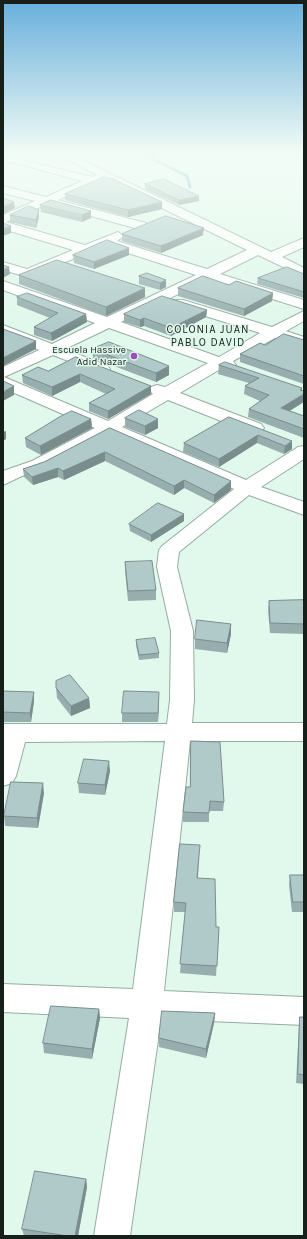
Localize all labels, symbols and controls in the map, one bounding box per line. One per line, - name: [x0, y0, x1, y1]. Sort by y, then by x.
- district label: COLONIA JUAN PABLO DAVID: [166, 323, 250, 349]
- place label: Escuela Hassive Adid Nazar: [52, 344, 126, 368]
- marker: Escuela Hassive Adid Nazar: [129, 351, 139, 361]

